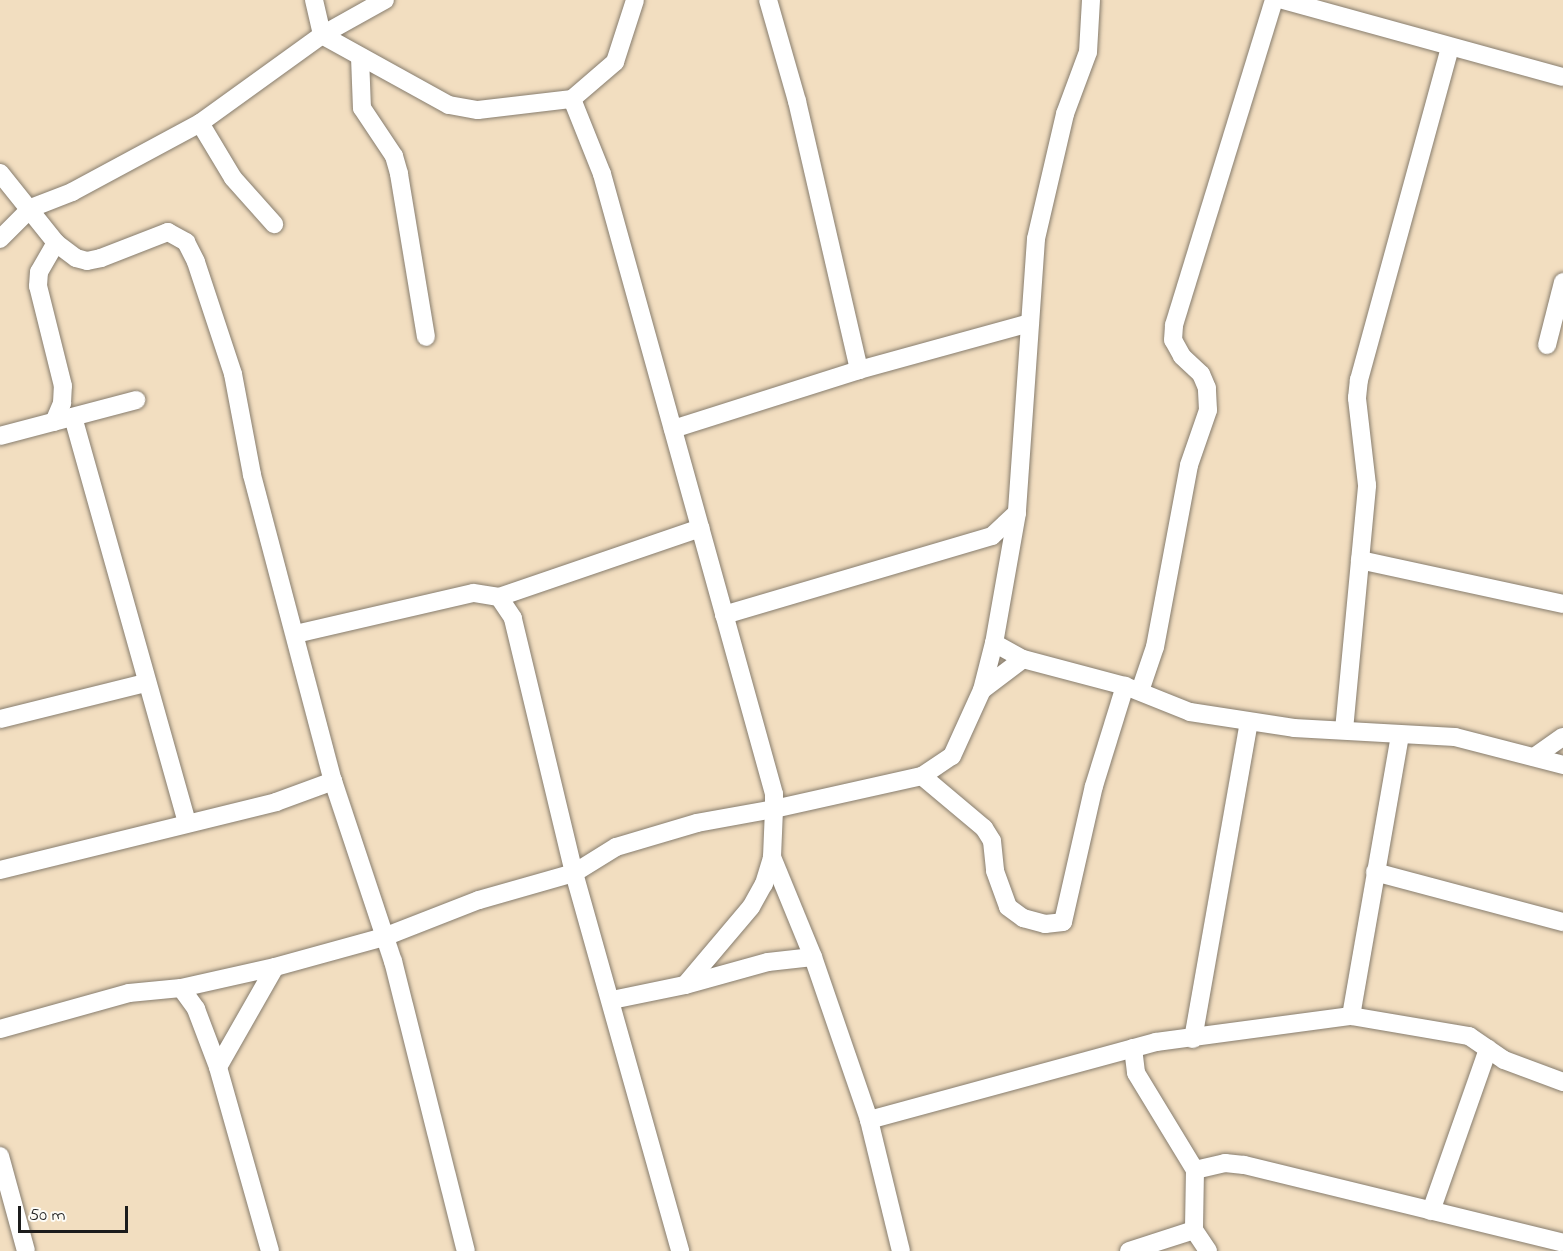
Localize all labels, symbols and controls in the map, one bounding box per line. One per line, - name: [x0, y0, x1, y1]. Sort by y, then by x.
- scale bar: [21, 1194, 130, 1232]
- text: 50 m: [29, 1203, 66, 1229]

